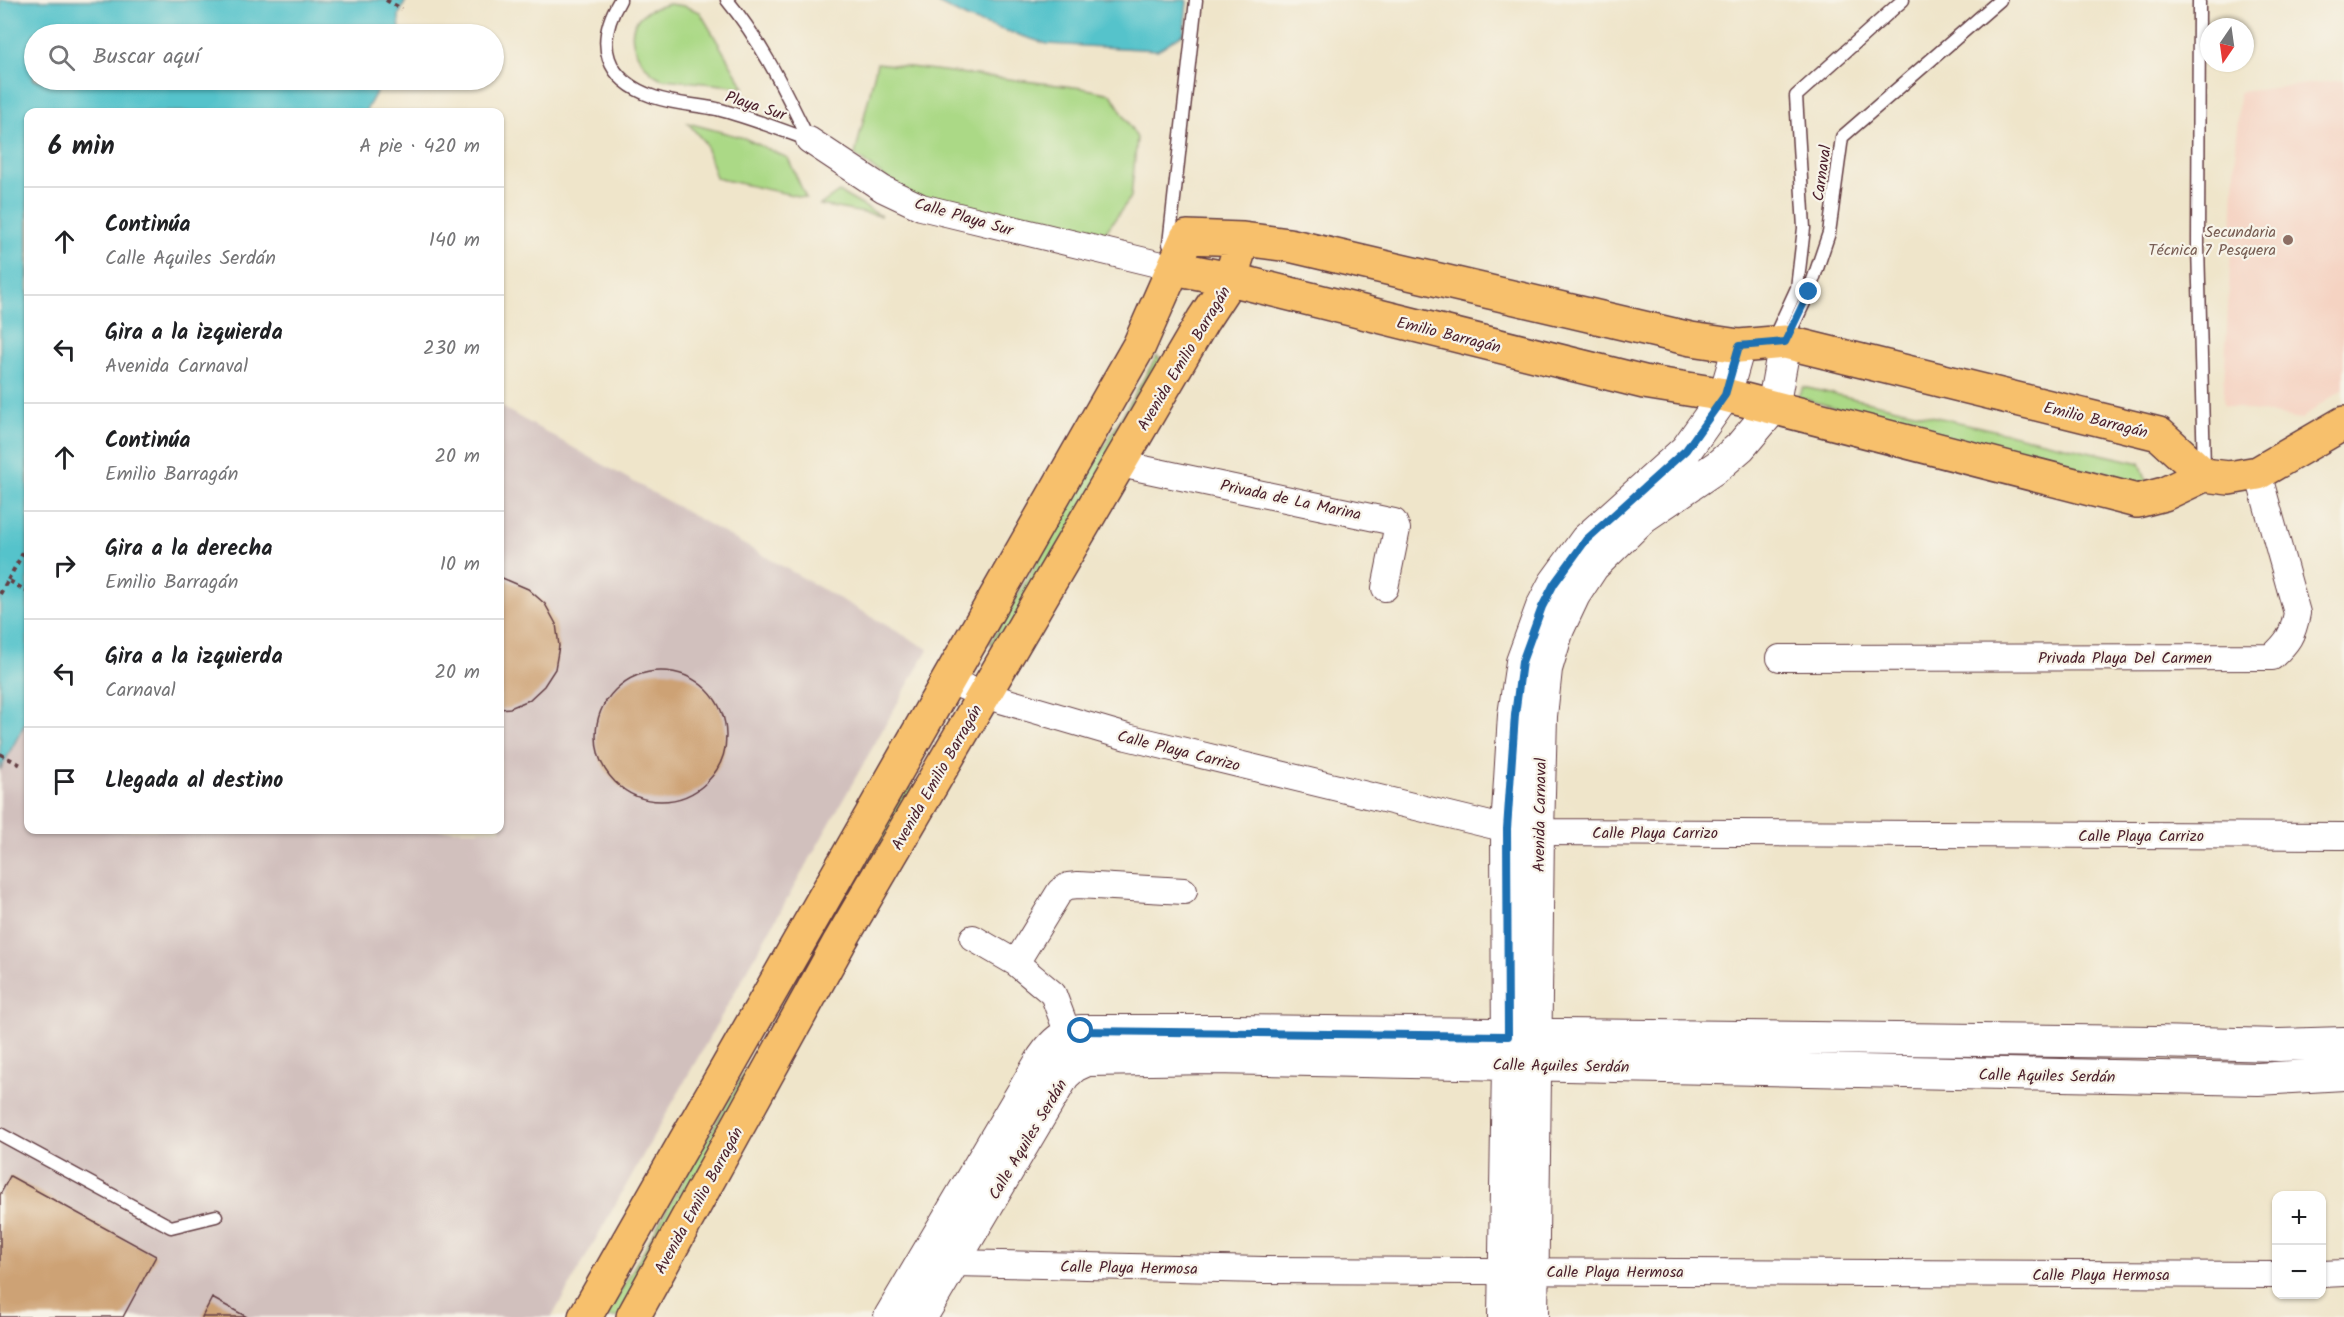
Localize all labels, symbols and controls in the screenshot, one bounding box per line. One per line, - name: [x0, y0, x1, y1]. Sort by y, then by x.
- north arrow: [2200, 18, 2254, 72]
- search box: [24, 24, 504, 90]
- text: Buscar aquí: [93, 40, 200, 75]
- icon: search: [45, 41, 78, 74]
- street label: Playa Sur: [722, 85, 791, 129]
- text: 6 min: [48, 126, 115, 168]
- text: A pie · 420 m: [359, 131, 480, 163]
- street label: Carnaval: [1806, 143, 1839, 203]
- street label: Calle Playa Sur: [911, 191, 1017, 244]
- text: Continúa: [105, 208, 190, 243]
- place label: Secundaria Técnica 7 Pesquera: [2148, 220, 2276, 263]
- icon: ahead: [48, 225, 81, 258]
- text: 140 m: [429, 225, 480, 257]
- marker: Secundaria Técnica 7 Pesquera: [2281, 233, 2295, 247]
- text: Calle Aquiles Serdán: [105, 243, 276, 275]
- route end: [1795, 278, 1821, 304]
- street label: Avenida Emilio Barragán: [1131, 282, 1237, 436]
- street label: Emilio Barragán: [1394, 310, 1503, 361]
- text: Gira a la izquierda: [105, 316, 283, 351]
- icon: left: [48, 333, 81, 366]
- text: 230 m: [423, 333, 480, 365]
- text: Avenida Carnaval: [105, 351, 248, 383]
- street label: Emilio Barragán: [2041, 395, 2150, 446]
- text: Continúa: [105, 424, 190, 459]
- icon: ahead: [48, 441, 81, 474]
- text: 20 m: [434, 441, 480, 473]
- text: Emilio Barragán: [105, 459, 238, 491]
- street label: Privada de La Marina: [1218, 473, 1363, 528]
- text: Gira a la derecha: [105, 532, 272, 567]
- icon: right: [48, 549, 81, 582]
- text: 10 m: [440, 549, 480, 581]
- text: Emilio Barragán: [105, 567, 238, 599]
- text: Gira a la izquierda: [105, 640, 283, 675]
- street label: Privada Playa Del Carmen: [2038, 646, 2212, 671]
- icon: left: [48, 657, 81, 690]
- text: 20 m: [434, 657, 480, 689]
- text: Carnaval: [105, 675, 176, 707]
- street label: Avenida Emilio Barragán: [885, 700, 989, 855]
- street label: Calle Playa Carrizo: [1115, 724, 1243, 779]
- street label: Avenida Carnaval: [1527, 757, 1554, 872]
- text: Llegada al destino: [105, 764, 283, 799]
- icon: arrive: [48, 765, 81, 798]
- street label: Calle Playa Carrizo: [1592, 821, 1718, 846]
- street label: Calle Playa Carrizo: [2078, 824, 2204, 849]
- route start: [1067, 1017, 1093, 1043]
- street label: Calle Aquiles Serdán: [1492, 1053, 1630, 1080]
- street label: Calle Aquiles Serdán: [1978, 1063, 2116, 1090]
- street label: Calle Aquiles Serdán: [982, 1075, 1074, 1205]
- street label: Avenida Emilio Barragán: [648, 1123, 750, 1279]
- map controls: [2272, 1191, 2326, 1299]
- button: +: [2272, 1191, 2326, 1245]
- button: −: [2272, 1245, 2326, 1299]
- street label: Calle Playa Hermosa: [1060, 1255, 1198, 1282]
- street label: Calle Playa Hermosa: [1546, 1260, 1684, 1285]
- street label: Calle Playa Hermosa: [2032, 1263, 2170, 1288]

